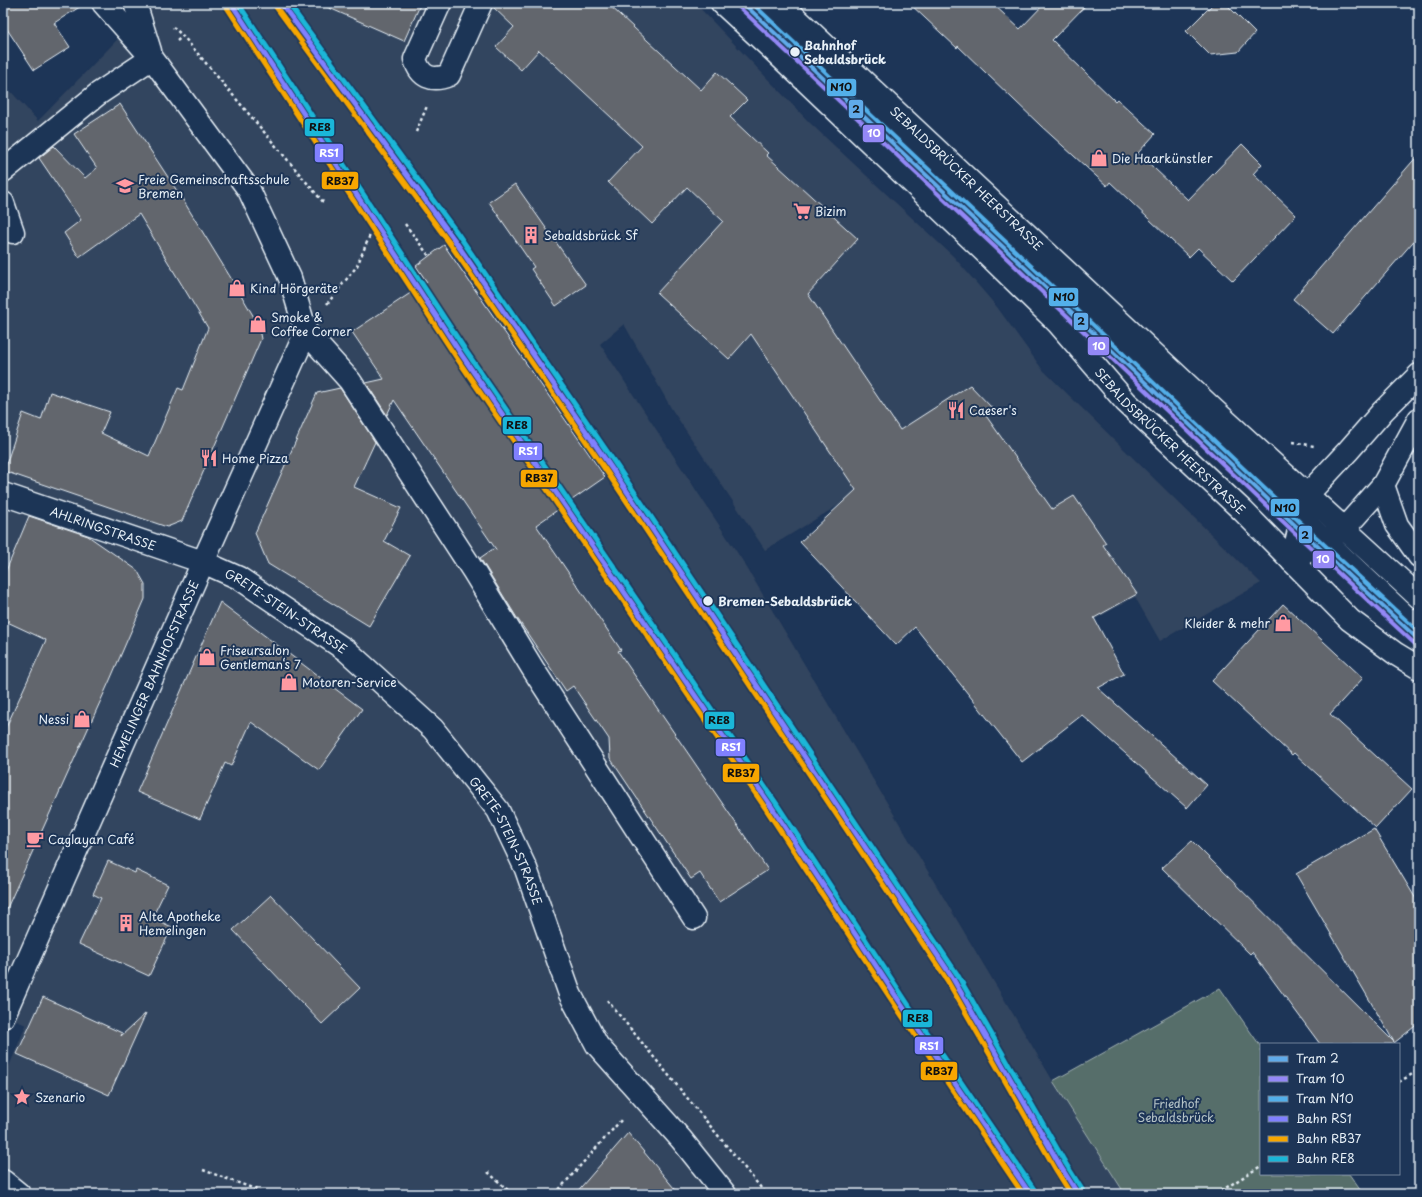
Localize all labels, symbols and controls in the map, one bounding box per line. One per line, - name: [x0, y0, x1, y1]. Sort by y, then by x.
- place label: Bahnhof Sebaldsbrück: [804, 36, 886, 68]
- marker: Bahnhof Sebaldsbrück: [788, 45, 802, 59]
- line badge: N10: [826, 78, 857, 97]
- text: N10: [830, 78, 852, 95]
- line badge: 2: [848, 99, 864, 119]
- text: 2: [852, 100, 860, 117]
- street label: SEBALDSBRÜCKER HEERSTRASSE: [886, 102, 1047, 255]
- line badge: RE8: [304, 118, 335, 137]
- text: RE8: [309, 118, 331, 135]
- line badge: 10: [862, 124, 885, 143]
- text: 10: [867, 124, 881, 141]
- line badge: RS1: [314, 143, 344, 163]
- text: RS1: [319, 144, 339, 161]
- shop icon: Die Haarkünstler: [1089, 148, 1109, 168]
- place label: Die Haarkünstler: [1112, 149, 1213, 167]
- place label: Freie Gemeinschaftsschule Bremen: [138, 170, 290, 202]
- line badge: RB37: [321, 171, 359, 190]
- text: RB37: [326, 172, 354, 189]
- school or university icon: Freie Gemeinschaftsschule Bremen: [115, 176, 135, 196]
- supermarket icon: Bizim: [792, 201, 812, 221]
- place label: Bizim: [815, 202, 847, 220]
- building icon: Sebaldsbrück Sf: [521, 225, 541, 245]
- place label: Sebaldsbrück Sf: [544, 226, 638, 244]
- shop icon: Kind Hörgeräte: [227, 278, 247, 298]
- place label: Kind Hörgeräte: [250, 279, 338, 297]
- line badge: N10: [1048, 287, 1079, 307]
- text: N10: [1053, 288, 1075, 305]
- place label: Smoke & Coffee Corner: [271, 308, 352, 340]
- line badge: 2: [1073, 312, 1089, 331]
- text: 2: [1077, 312, 1085, 329]
- shop icon: Smoke & Coffee Corner: [248, 314, 268, 334]
- line badge: 10: [1087, 336, 1110, 356]
- text: 10: [1092, 337, 1106, 354]
- street label: SEBALDSBRÜCKER HEERSTRASSE: [1091, 363, 1250, 518]
- restaurant icon: Caeser's: [946, 400, 966, 420]
- place label: Caeser's: [969, 401, 1017, 419]
- line badge: RE8: [502, 416, 532, 435]
- text: RE8: [506, 416, 528, 433]
- line badge: RS1: [513, 442, 543, 461]
- text: RS1: [518, 442, 538, 459]
- restaurant icon: Home Pizza: [199, 448, 219, 468]
- place label: Home Pizza: [222, 449, 289, 467]
- line badge: RB37: [520, 469, 558, 488]
- text: RB37: [525, 469, 553, 486]
- line badge: N10: [1270, 498, 1300, 517]
- text: N10: [1274, 499, 1296, 516]
- street label: AHLRINGSTRASSE: [48, 502, 159, 555]
- line badge: 2: [1298, 525, 1313, 544]
- text: 2: [1301, 526, 1309, 543]
- line badge: 10: [1312, 550, 1335, 569]
- text: 10: [1316, 550, 1330, 567]
- street label: GRETE-STEIN-STRASSE: [222, 564, 351, 658]
- street label: HEMELINGER BAHNHOFSTRASSE: [105, 577, 203, 770]
- place label: Bremen-Sebaldsbrück: [718, 592, 852, 610]
- marker: Bremen-Sebaldsbrück: [701, 594, 715, 608]
- shop icon: Kleider & mehr: [1273, 613, 1293, 633]
- place label: Kleider & mehr: [1185, 614, 1270, 632]
- place label: Friseursalon Gentleman‘s 7: [220, 641, 301, 673]
- shop icon: Friseursalon Gentleman‘s 7: [197, 647, 217, 667]
- shop icon: Motoren-Service: [279, 672, 299, 692]
- place label: Motoren-Service: [302, 673, 397, 691]
- shop icon: Nessi: [72, 709, 92, 729]
- place label: Nessi: [39, 710, 69, 728]
- line badge: RE8: [704, 711, 735, 730]
- text: RE8: [708, 711, 730, 728]
- line badge: RS1: [715, 738, 746, 757]
- text: RS1: [721, 738, 741, 755]
- line badge: RB37: [722, 763, 760, 783]
- text: RB37: [727, 764, 755, 781]
- street label: GRETE-STEIN-STRASSE: [465, 773, 547, 908]
- cafe icon: Caglayan Café: [25, 829, 45, 849]
- place label: Caglayan Café: [48, 830, 134, 848]
- place label: Alte Apotheke Hemelingen: [139, 907, 221, 939]
- building icon: Alte Apotheke Hemelingen: [116, 913, 136, 933]
- line badge: RE8: [902, 1009, 933, 1028]
- text: RE8: [907, 1009, 929, 1026]
- line badge: RS1: [914, 1036, 944, 1055]
- text: RS1: [919, 1037, 939, 1054]
- legend: [1260, 1043, 1400, 1175]
- text: Tram 2: [1296, 1049, 1339, 1067]
- line badge: RB37: [920, 1061, 958, 1081]
- text: RB37: [925, 1062, 953, 1079]
- text: Tram 10: [1296, 1069, 1345, 1087]
- place icon: Szenario: [12, 1087, 32, 1107]
- place label: Szenario: [35, 1088, 86, 1106]
- text: Tram N10: [1296, 1089, 1354, 1107]
- park label: Friedhof Sebaldsbrück: [1138, 1094, 1214, 1126]
- text: Bahn RS1: [1296, 1109, 1352, 1127]
- text: Bahn RB37: [1296, 1129, 1362, 1147]
- text: Bahn RE8: [1296, 1149, 1355, 1167]

